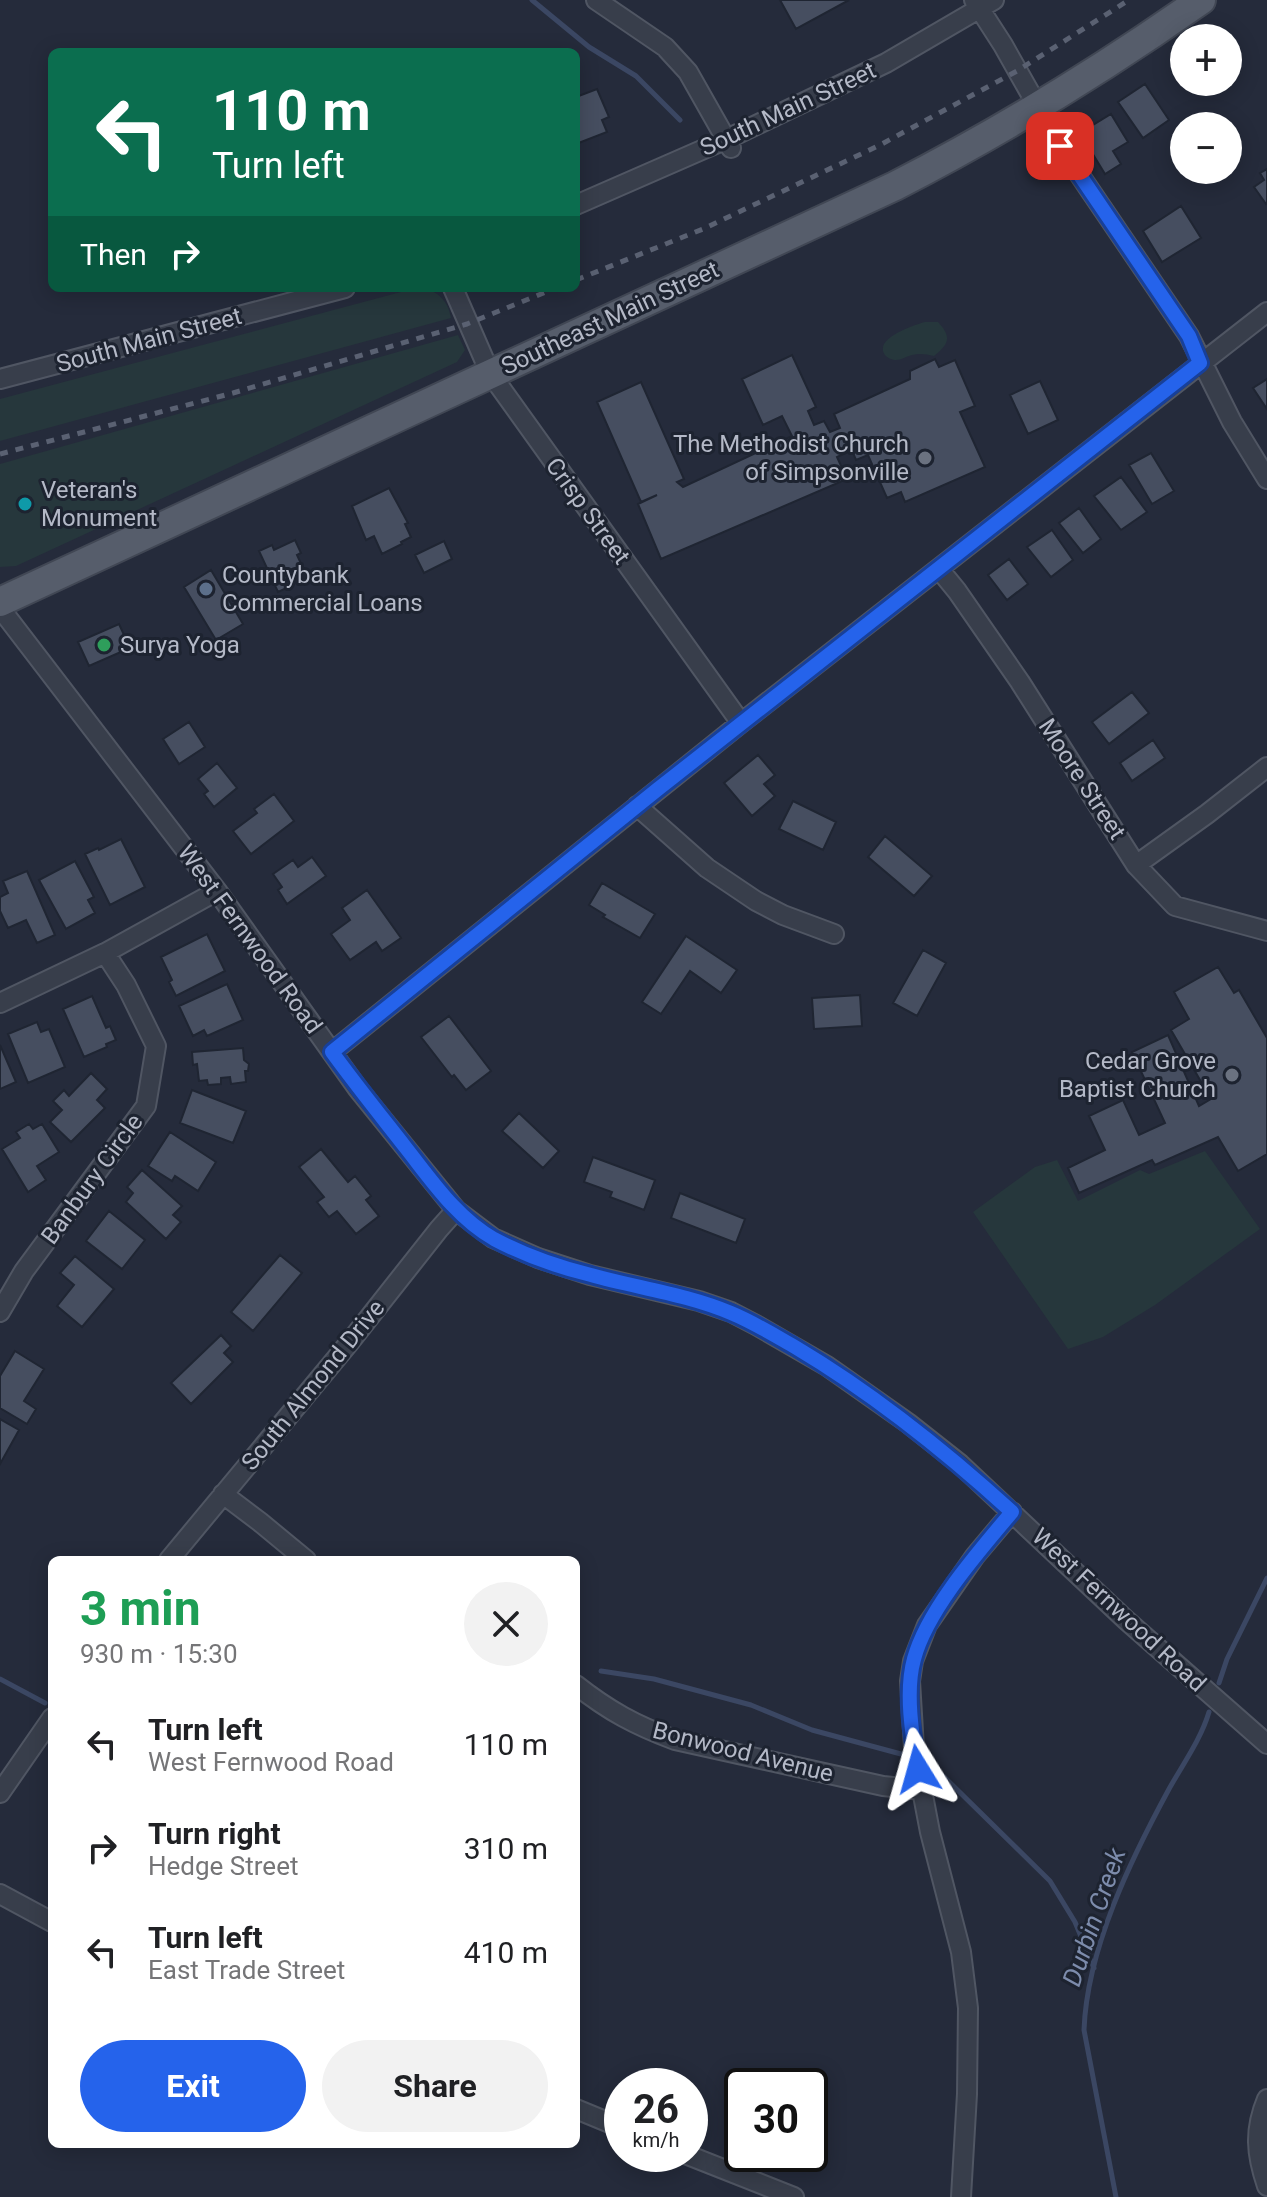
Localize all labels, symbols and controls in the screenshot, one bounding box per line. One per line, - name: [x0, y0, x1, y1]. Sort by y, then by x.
- map controls: [1170, 24, 1242, 184]
- button: +: [1170, 24, 1242, 96]
- street label: South Main Street: [696, 56, 880, 162]
- text: 110 m: [212, 78, 371, 144]
- icon: left: [80, 80, 184, 184]
- pin: [1026, 112, 1094, 180]
- button: −: [1170, 112, 1242, 184]
- icon: arrive: [1038, 124, 1082, 168]
- text: Turn left: [212, 145, 345, 187]
- icon: right: [163, 232, 207, 276]
- text: Then: [80, 237, 147, 272]
- street label: Southeast Main Street: [497, 255, 723, 381]
- street label: South Main Street: [53, 302, 245, 378]
- place label: The Methodist Church of Simpsonville: [673, 430, 909, 486]
- marker: The Methodist Church of Simpsonville: [916, 449, 934, 467]
- street label: Crisp Street: [540, 452, 636, 570]
- place label: Veteran's Monument: [41, 476, 157, 532]
- marker: Veteran's Monument: [16, 495, 34, 513]
- place label: Countybank Commercial Loans: [222, 561, 423, 617]
- marker: Countybank Commercial Loans: [197, 580, 215, 598]
- place label: Surya Yoga: [120, 631, 240, 659]
- marker: Surya Yoga: [95, 636, 113, 654]
- street label: Moore Street: [1033, 713, 1131, 845]
- street label: West Fernwood Road: [172, 839, 328, 1039]
- place label: Cedar Grove Baptist Church: [1059, 1047, 1216, 1103]
- marker: Cedar Grove Baptist Church: [1223, 1066, 1241, 1084]
- street label: Banbury Circle: [35, 1108, 149, 1250]
- street label: South Almond Drive: [236, 1294, 390, 1476]
- street label: West Fernwood Road: [1026, 1522, 1212, 1698]
- text: 3 min: [80, 1580, 201, 1637]
- button: close: [464, 1582, 548, 1666]
- text: 930 m · 15:30: [80, 1639, 238, 1669]
- text: Turn left: [148, 1712, 263, 1747]
- street label: Bonwood Avenue: [650, 1716, 836, 1788]
- icon: left: [80, 1722, 124, 1766]
- text: 110 m: [464, 1727, 548, 1762]
- position arrow: [876, 1727, 960, 1811]
- text: West Fernwood Road: [148, 1747, 394, 1777]
- text: Turn right: [148, 1816, 281, 1851]
- icon: right: [80, 1826, 124, 1870]
- text: 310 m: [464, 1831, 548, 1866]
- water label: Durbin Creek: [1056, 1843, 1132, 1990]
- text: Hedge Street: [148, 1851, 298, 1881]
- text: Turn left: [148, 1920, 263, 1955]
- icon: left: [80, 1930, 124, 1974]
- text: 410 m: [464, 1935, 548, 1970]
- text: East Trade Street: [148, 1955, 345, 1985]
- button: Exit: [80, 2040, 306, 2132]
- button: Share: [322, 2040, 548, 2132]
- speed limit sign: 30: [724, 2068, 828, 2172]
- text: 26: [633, 2086, 679, 2133]
- text: km/h: [633, 2128, 679, 2152]

